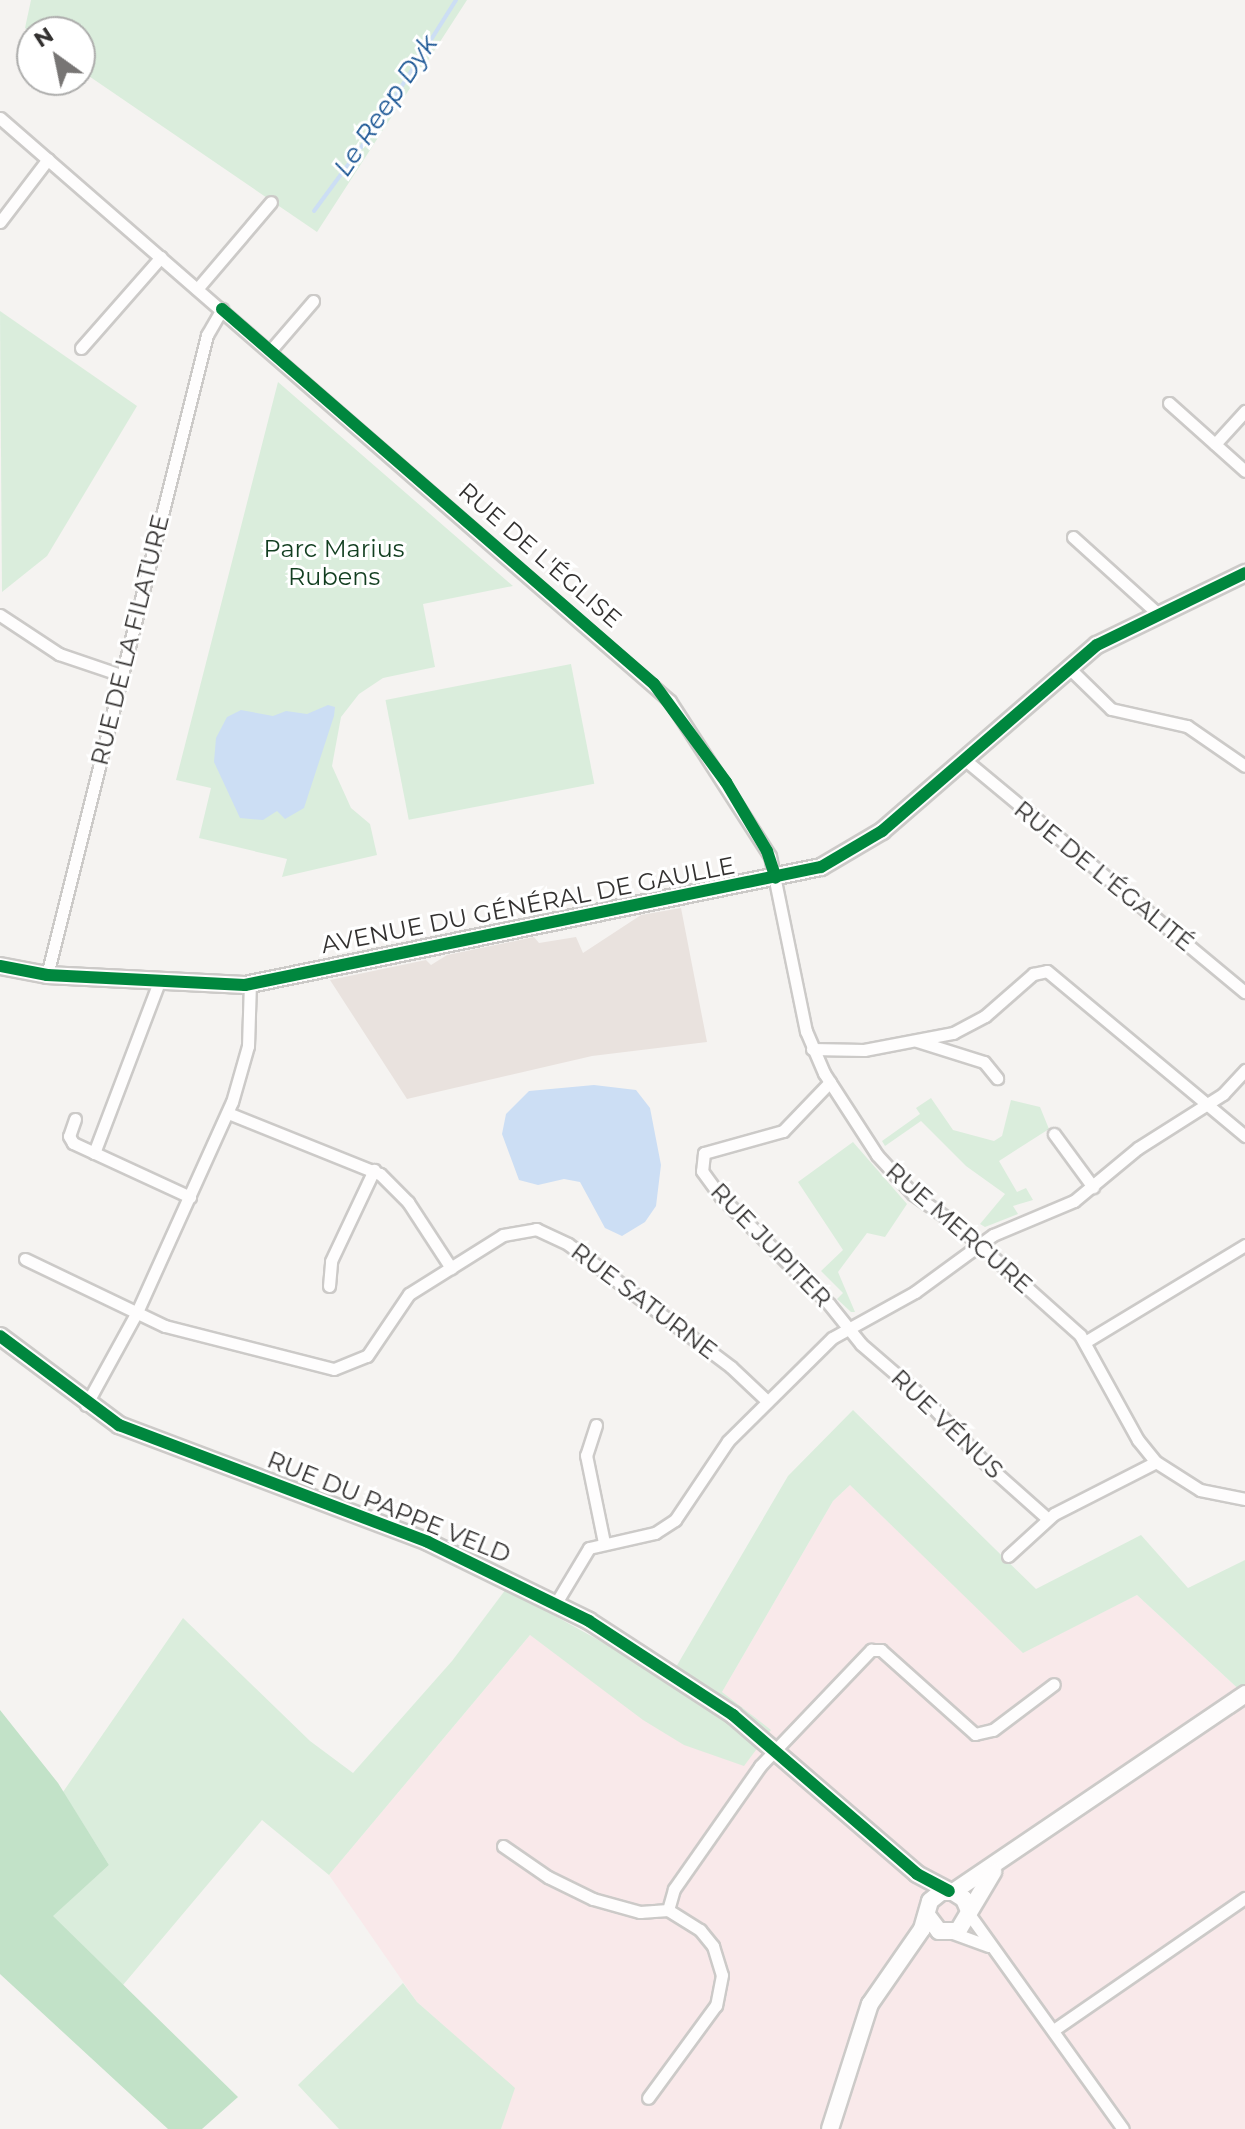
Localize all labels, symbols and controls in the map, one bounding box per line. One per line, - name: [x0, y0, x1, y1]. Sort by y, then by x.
- north arrow: [16, 16, 96, 96]
- text: N: [29, 21, 59, 53]
- water label: Le Reep Dyk: [327, 30, 445, 182]
- street label: RUE DE L'ÉGLISE: [453, 476, 627, 634]
- street label: RUE DE LA FILATURE: [85, 512, 175, 768]
- park label: Parc Marius Rubens: [264, 535, 404, 591]
- street label: RUE DE L'ÉGALITÉ: [1008, 795, 1200, 957]
- street label: AVENUE DU GÉNÉRAL DE GAULLE: [319, 851, 737, 959]
- street label: RUE MERCURE: [880, 1157, 1038, 1299]
- street label: RUE JUPITER: [705, 1177, 837, 1313]
- street label: RUE SATURNE: [565, 1237, 723, 1365]
- street label: RUE VÉNUS: [885, 1363, 1009, 1485]
- street label: RUE DU PAPPE VELD: [263, 1445, 515, 1569]

